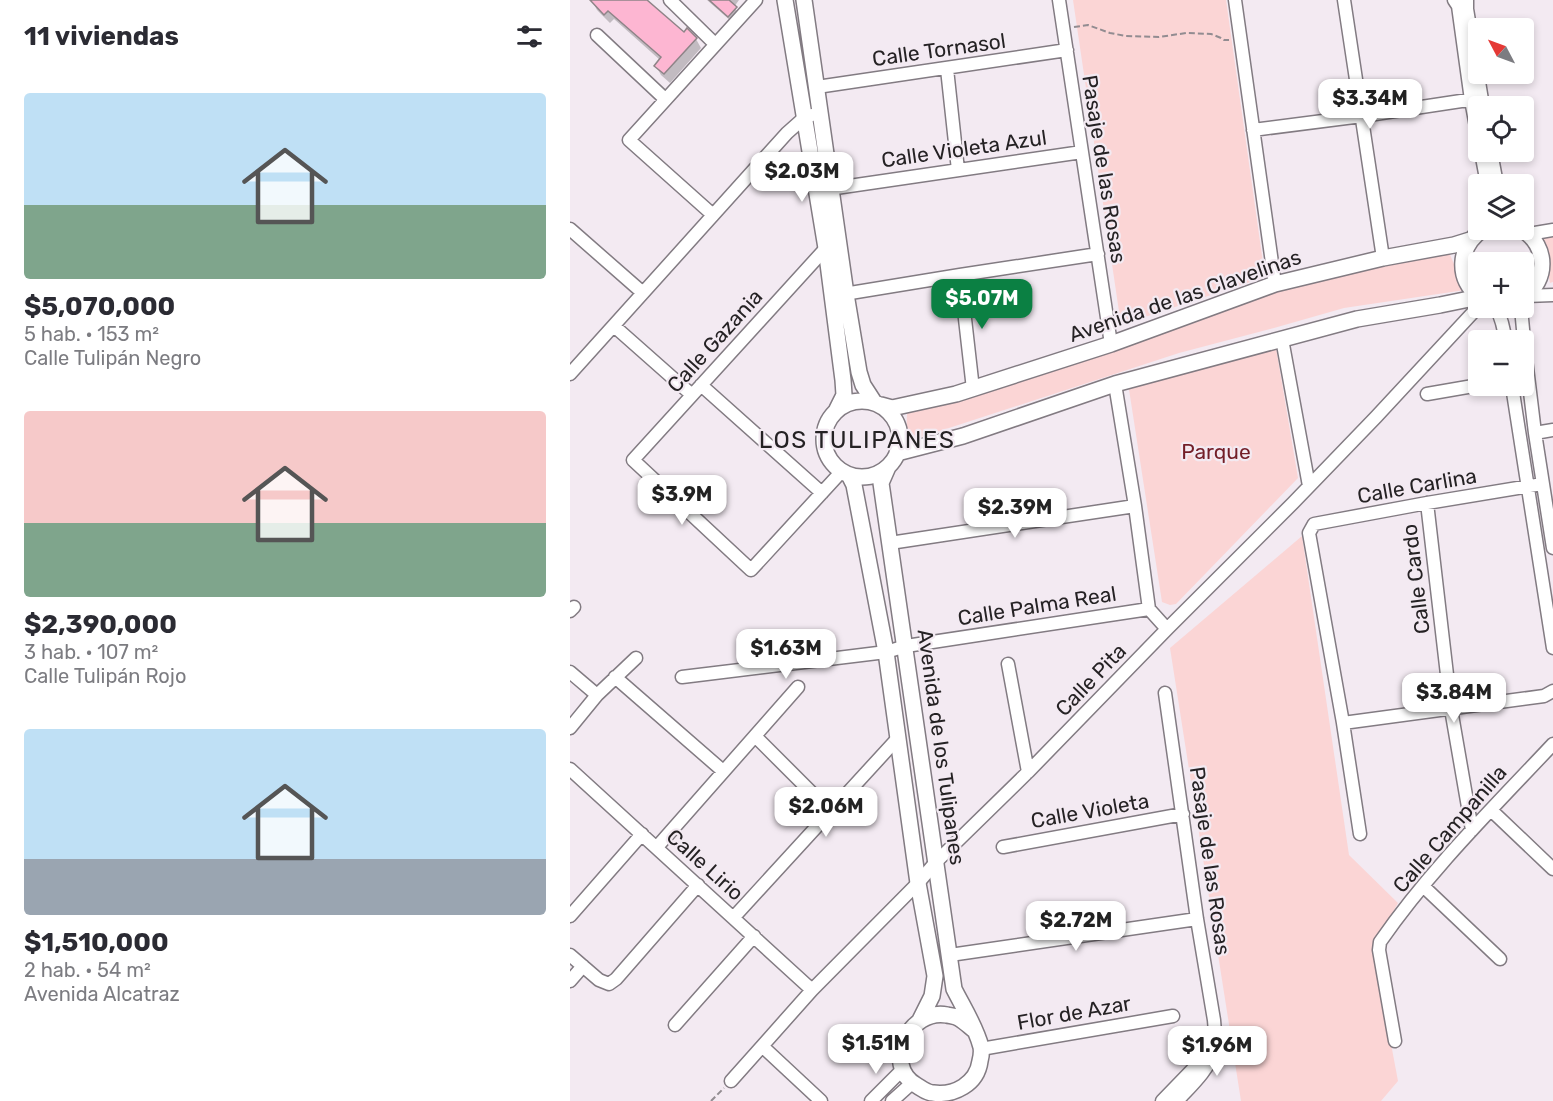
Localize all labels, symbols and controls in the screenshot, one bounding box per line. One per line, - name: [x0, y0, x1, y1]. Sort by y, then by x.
- north arrow: [1468, 18, 1534, 84]
- map controls: [1468, 18, 1534, 396]
- icon: filters: [513, 20, 546, 53]
- text: 11 viviendas: [24, 21, 179, 52]
- street label: Calle Tornasol: [871, 28, 1007, 71]
- street label: Pasaje de las Rosas: [1077, 73, 1132, 265]
- pin: $3.34M: [1321, 79, 1419, 130]
- text: $3.34M: [1332, 86, 1408, 110]
- button: locate: [1468, 96, 1534, 162]
- street label: Calle Violeta Azul: [880, 125, 1048, 172]
- icon: home: [231, 132, 339, 240]
- pin: $2.03M: [753, 152, 851, 203]
- text: $2.03M: [764, 159, 840, 183]
- button: layers: [1468, 174, 1534, 240]
- street label: Avenida de las Clavelinas: [1065, 244, 1304, 347]
- button: +: [1468, 252, 1534, 318]
- pin: $5.07M: [933, 279, 1031, 330]
- street label: Calle Gazania: [662, 284, 768, 397]
- text: $5.07M: [945, 286, 1019, 310]
- text: $5,070,000: [24, 291, 175, 322]
- text: 5 hab. · 153 m²: [24, 322, 159, 346]
- button: −: [1468, 330, 1534, 396]
- text: Calle Tulipán Negro: [24, 346, 201, 370]
- district label: LOS TULIPANES: [759, 426, 955, 454]
- park label: Parque: [1181, 439, 1251, 464]
- icon: home: [231, 450, 339, 558]
- street label: Calle Carlina: [1355, 463, 1479, 508]
- pin: $3.9M: [640, 475, 724, 526]
- text: $3.9M: [652, 482, 712, 506]
- pin: $2.39M: [966, 488, 1064, 539]
- text: $2.39M: [978, 495, 1052, 519]
- street label: Calle Cardo: [1396, 523, 1435, 635]
- street label: Calle Palma Real: [956, 581, 1118, 630]
- text: $2,390,000: [24, 609, 177, 640]
- street label: Avenida de los Tulipanes: [913, 627, 970, 866]
- pin: $1.63M: [737, 629, 835, 680]
- text: $1.63M: [750, 636, 822, 660]
- street label: Calle Pita: [1050, 638, 1131, 721]
- text: 3 hab. · 107 m²: [24, 640, 158, 664]
- text: Calle Tulipán Rojo: [24, 664, 186, 688]
- pin: $3.84M: [1405, 673, 1503, 724]
- text: $3.84M: [1416, 680, 1492, 704]
- street label: Calle Campanilla: [1387, 760, 1512, 897]
- street label: Pasaje de las Rosas: [1185, 765, 1236, 957]
- icon: home: [231, 768, 339, 876]
- pin: $2.06M: [777, 787, 875, 838]
- street label: Calle Violeta: [1029, 788, 1151, 833]
- text: $2.06M: [788, 794, 864, 818]
- street label: Calle Lirio: [662, 824, 749, 906]
- pin: $2.72M: [1027, 901, 1125, 952]
- text: $2.72M: [1040, 908, 1112, 932]
- text: $1,510,000: [24, 927, 169, 958]
- text: 2 hab. · 54 m²: [24, 958, 151, 982]
- text: Avenida Alcatraz: [24, 982, 180, 1006]
- street label: Flor de Azar: [1015, 990, 1133, 1035]
- pin: $1.51M: [827, 1024, 925, 1075]
- pin: $1.96M: [1168, 1026, 1266, 1077]
- text: $1.51M: [842, 1031, 910, 1055]
- text: $1.96M: [1182, 1033, 1252, 1057]

